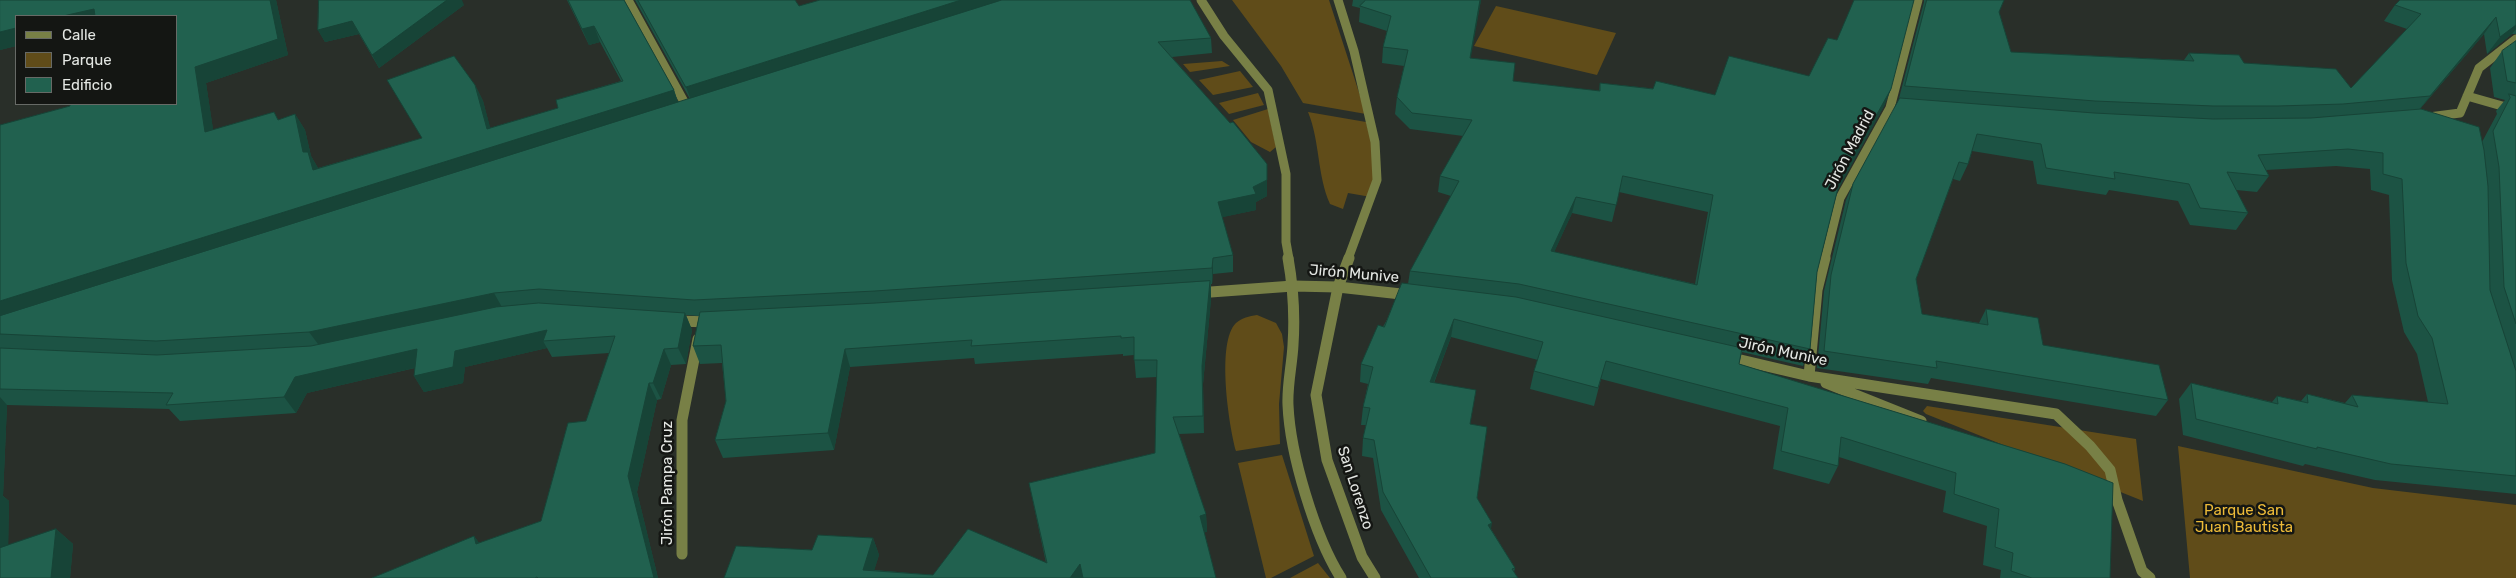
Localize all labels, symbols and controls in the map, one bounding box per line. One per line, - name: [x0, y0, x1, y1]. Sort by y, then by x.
- legend: [15, 15, 178, 105]
- text: Calle: [62, 26, 96, 44]
- text: Parque: [62, 51, 112, 69]
- text: Edificio: [62, 76, 112, 94]
- street label: Jirón Madrid: [1822, 107, 1878, 193]
- street label: Jirón Munive: [1308, 261, 1400, 287]
- street label: Jirón Munive: [1737, 334, 1829, 370]
- street label: Jirón Pampa Cruz: [659, 421, 677, 545]
- street label: San Lorenzo: [1333, 444, 1377, 532]
- park label: Parque San Juan Bautista: [2195, 502, 2293, 537]

